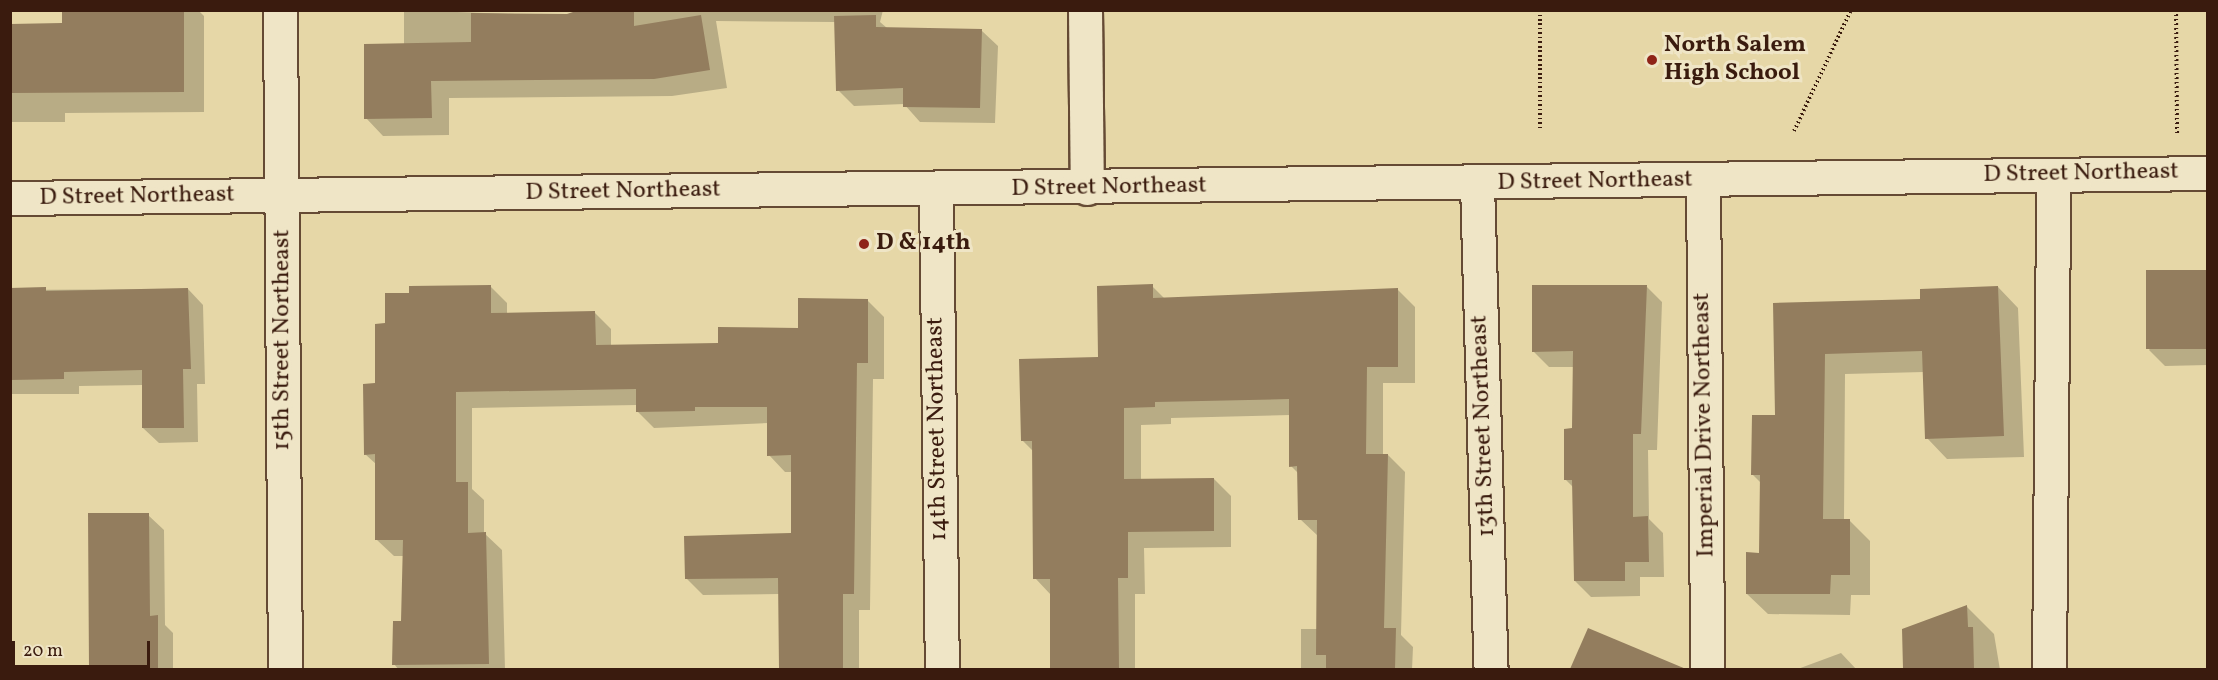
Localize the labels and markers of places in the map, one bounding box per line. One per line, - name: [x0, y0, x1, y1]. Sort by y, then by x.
- place label: North Salem High School: [1664, 32, 1806, 88]
- marker: North Salem High School: [1645, 53, 1659, 67]
- place label: D & 14th: [876, 230, 971, 258]
- marker: D & 14th: [857, 237, 871, 251]

